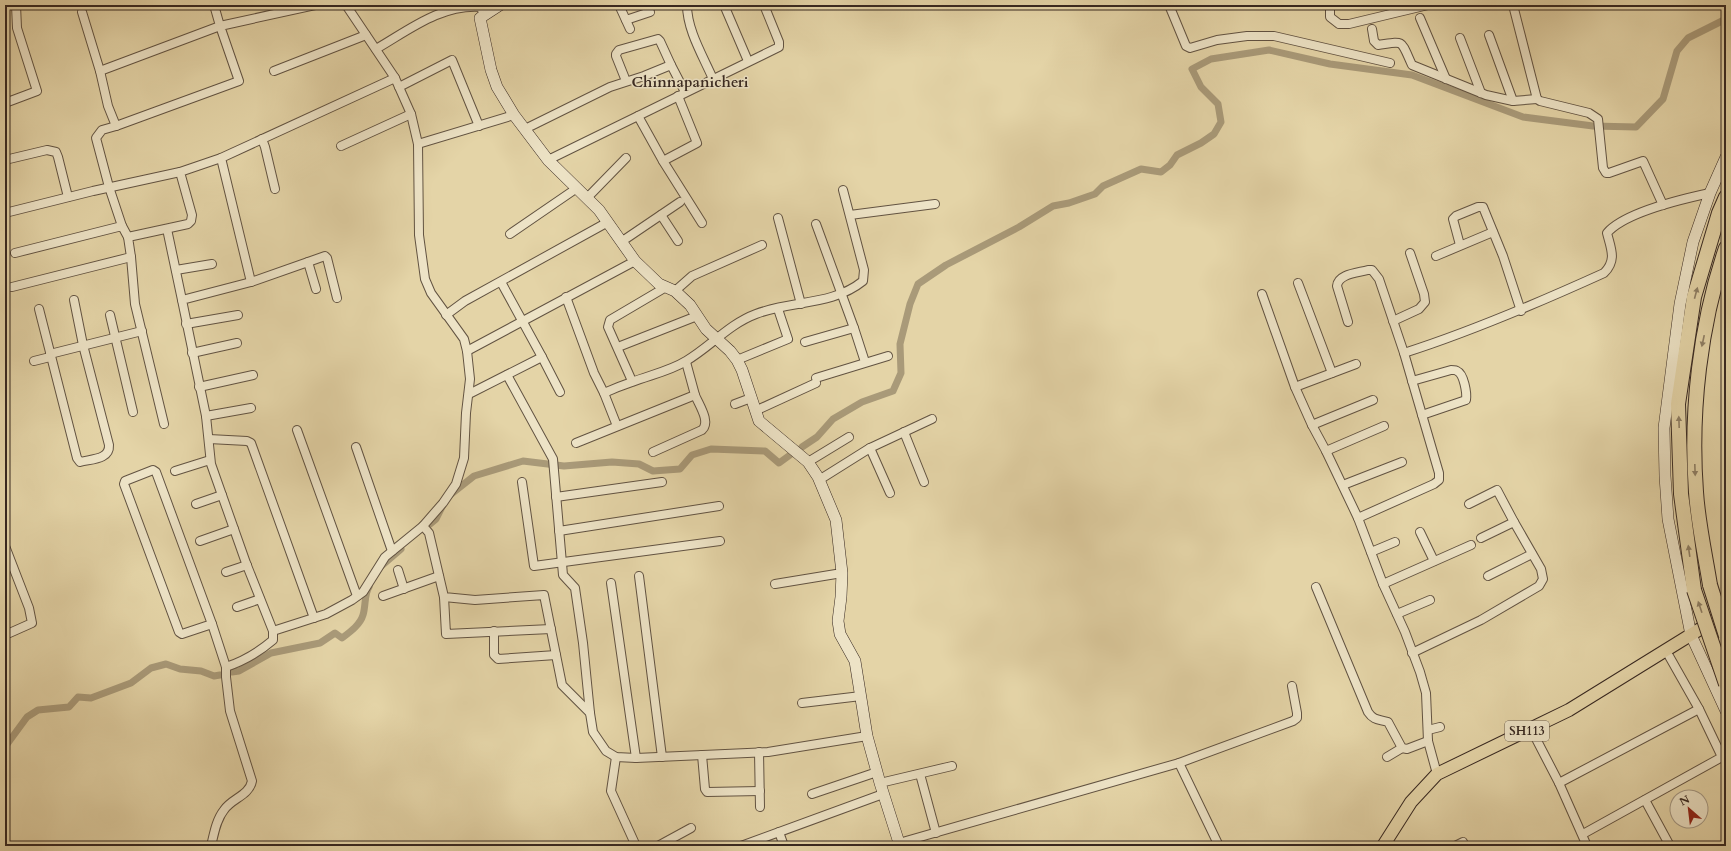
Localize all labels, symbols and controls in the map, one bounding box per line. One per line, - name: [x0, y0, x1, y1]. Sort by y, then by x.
- district label: Chinnapanicheri: [631, 72, 749, 92]
- one-way arrow: [1693, 287, 1699, 299]
- one-way arrow: [1700, 335, 1706, 347]
- one-way arrow: [1675, 416, 1682, 428]
- one-way arrow: [1692, 464, 1699, 476]
- one-way arrow: [1686, 545, 1692, 557]
- one-way arrow: [1697, 601, 1703, 613]
- road number: SH113: [1505, 721, 1549, 741]
- north arrow: [1669, 789, 1709, 829]
- text: N: [1677, 792, 1693, 809]

